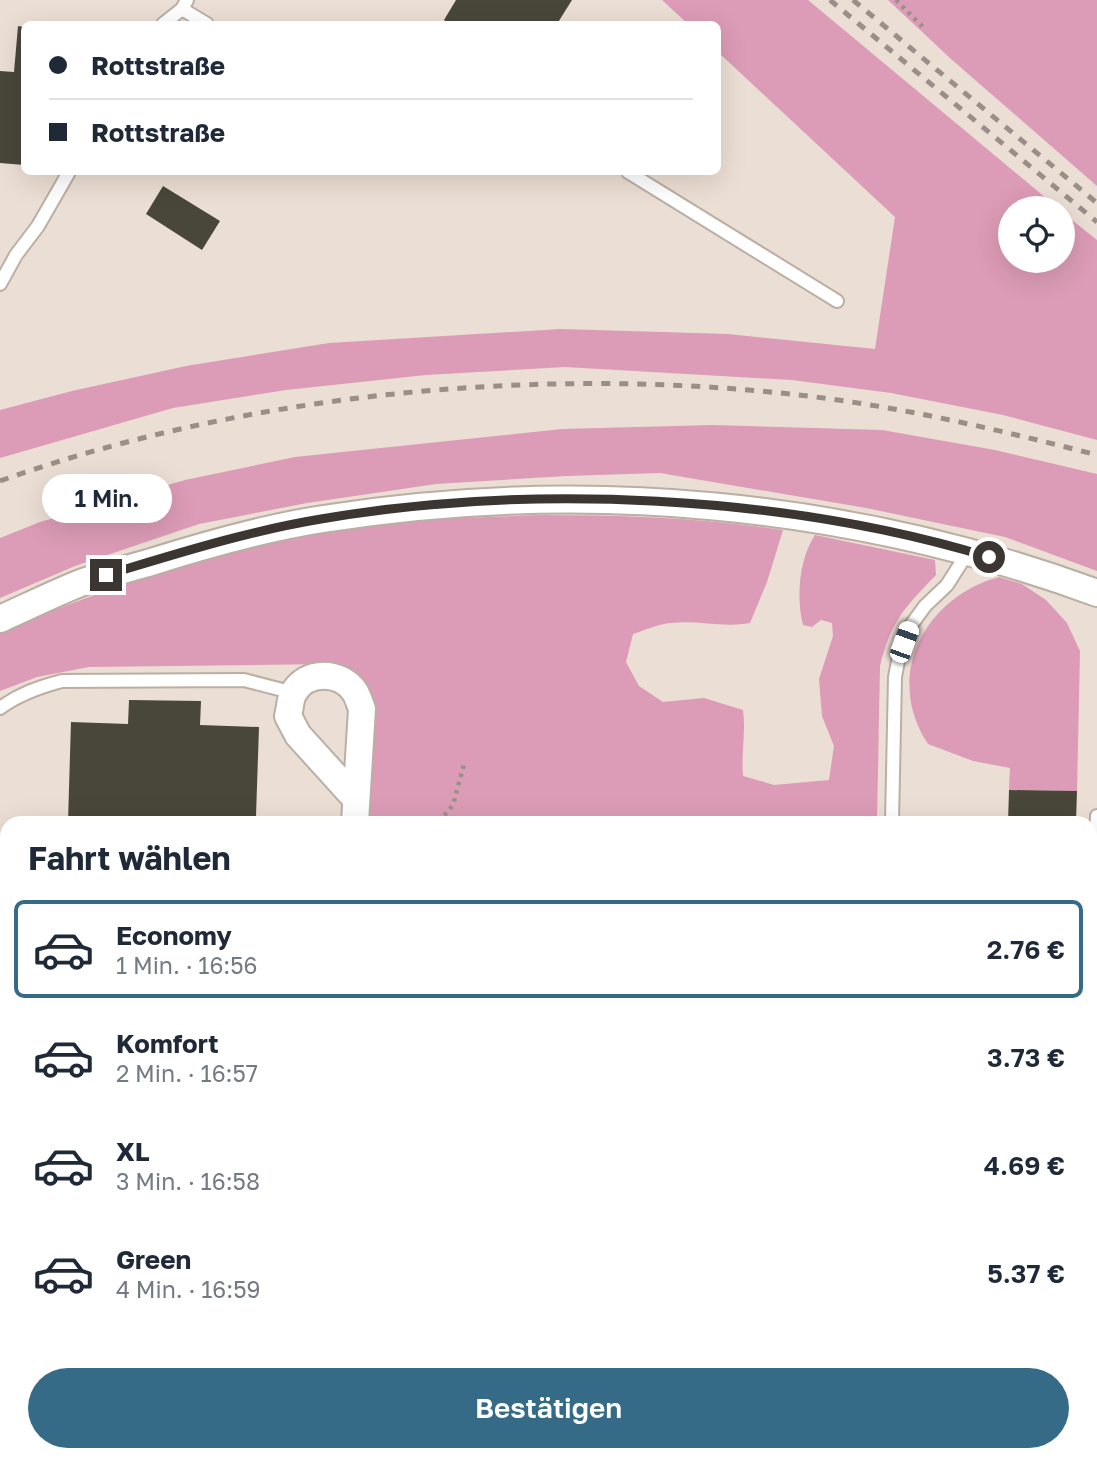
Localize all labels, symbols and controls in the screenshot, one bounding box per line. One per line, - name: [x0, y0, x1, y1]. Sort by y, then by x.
- text: Rottstraße: [91, 50, 225, 81]
- text: Rottstraße: [91, 117, 225, 148]
- map controls: [998, 196, 1075, 273]
- button: locate: [998, 196, 1075, 273]
- callout: 1 Min.: [41, 474, 171, 522]
- text: 1 Min.: [75, 484, 139, 512]
- route start: [973, 541, 1005, 573]
- route end: [90, 559, 122, 591]
- car: [887, 619, 922, 665]
- text: Fahrt wählen: [28, 839, 231, 877]
- icon: car: [32, 918, 95, 981]
- text: Economy: [116, 920, 232, 951]
- text: 2.76 €: [987, 934, 1065, 965]
- text: 1 Min. · 16:56: [116, 951, 258, 979]
- icon: car: [32, 1026, 95, 1089]
- text: Komfort: [116, 1028, 219, 1059]
- text: 3.73 €: [987, 1042, 1065, 1073]
- text: 2 Min. · 16:57: [116, 1059, 258, 1087]
- icon: car: [32, 1134, 95, 1197]
- text: XL: [116, 1136, 150, 1167]
- text: 4.69 €: [984, 1150, 1065, 1181]
- text: 3 Min. · 16:58: [116, 1167, 260, 1195]
- icon: car: [32, 1242, 95, 1305]
- text: Green: [116, 1244, 191, 1275]
- text: 5.37 €: [987, 1258, 1065, 1289]
- text: 4 Min. · 16:59: [116, 1275, 260, 1303]
- button: Bestätigen: [28, 1368, 1069, 1448]

